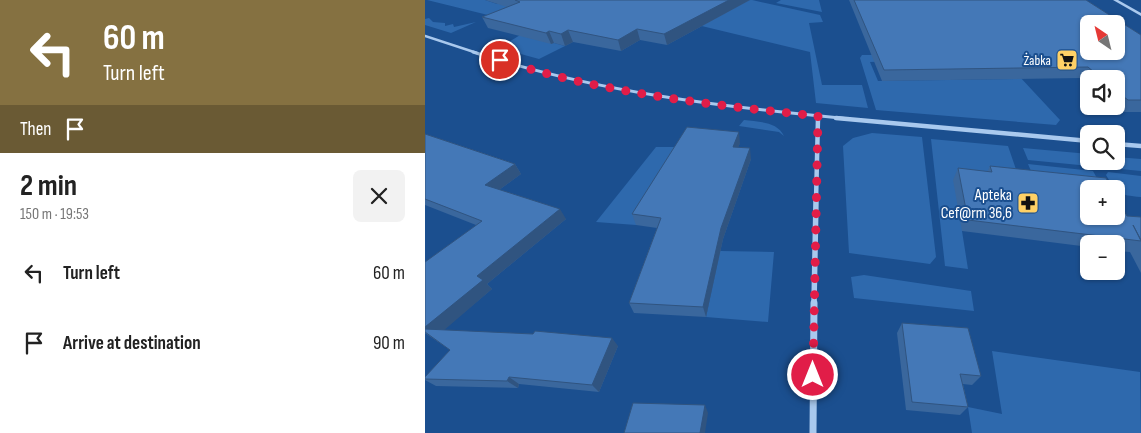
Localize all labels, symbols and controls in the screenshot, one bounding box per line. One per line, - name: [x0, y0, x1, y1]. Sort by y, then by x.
- north arrow: [1080, 15, 1125, 60]
- map controls: [1080, 15, 1125, 280]
- text: 60 m: [103, 17, 165, 60]
- icon: left: [20, 20, 85, 85]
- pin: [479, 39, 521, 81]
- icon: arrive: [486, 46, 514, 74]
- supermarket icon: Żabka: [1055, 48, 1079, 72]
- place label: Żabka: [1023, 52, 1051, 69]
- text: Turn left: [103, 60, 165, 87]
- button: sound: [1080, 70, 1125, 115]
- icon: arrive: [61, 115, 89, 143]
- text: Then: [20, 118, 51, 141]
- button: search: [1080, 125, 1125, 170]
- text: 2 min: [20, 168, 77, 204]
- button: close: [353, 170, 405, 222]
- button: +: [1080, 180, 1125, 225]
- place label: Apteka Cef@rm 36,6: [941, 186, 1012, 223]
- pharmacy icon: Apteka Cef@rm 36,6: [1016, 191, 1040, 215]
- text: 150 m · 19:53: [20, 205, 89, 224]
- button: −: [1080, 235, 1125, 280]
- icon: left: [20, 259, 48, 287]
- text: Turn left: [63, 262, 120, 285]
- text: 60 m: [373, 262, 405, 285]
- icon: arrive: [20, 329, 48, 357]
- text: Arrive at destination: [63, 332, 201, 355]
- text: 90 m: [373, 332, 405, 355]
- position arrow: [786, 348, 838, 400]

